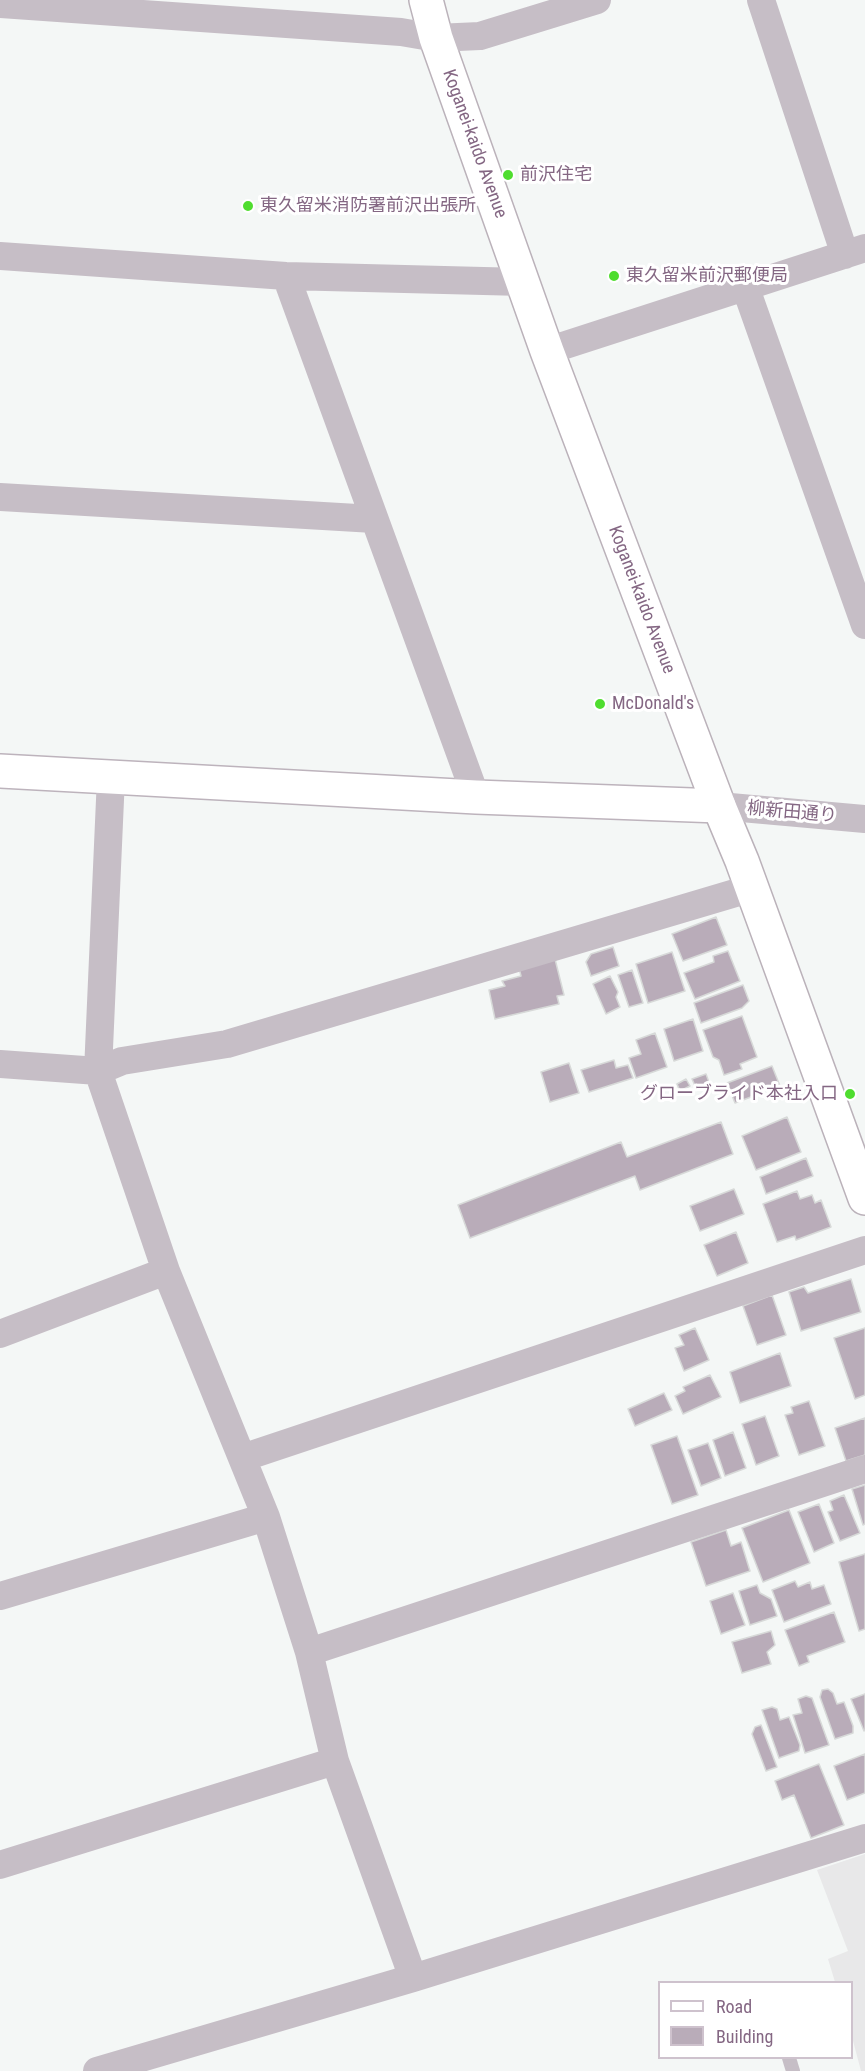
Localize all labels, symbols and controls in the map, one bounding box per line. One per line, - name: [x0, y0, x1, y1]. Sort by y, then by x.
- street label: Koganei-kaido Avenue: [437, 67, 511, 221]
- place label: 前沢住宅: [520, 164, 592, 186]
- marker: 前沢住宅: [501, 168, 515, 182]
- place label: 東久留米消防署前沢出張所: [260, 195, 476, 217]
- marker: 東久留米消防署前沢出張所: [241, 199, 255, 213]
- place label: 東久留米前沢郵便局: [626, 265, 788, 287]
- marker: 東久留米前沢郵便局: [607, 269, 621, 283]
- street label: Koganei-kaido Avenue: [603, 523, 679, 677]
- place label: McDonald's: [612, 693, 694, 715]
- marker: McDonald's: [593, 697, 607, 711]
- street label: 柳新田通り: [746, 798, 838, 828]
- place label: グローブライド本社入口: [640, 1083, 838, 1105]
- marker: グローブライド本社入口: [843, 1087, 857, 1101]
- legend: [658, 1981, 853, 2059]
- text: Road: [716, 1996, 752, 2017]
- text: Building: [716, 2026, 773, 2047]

